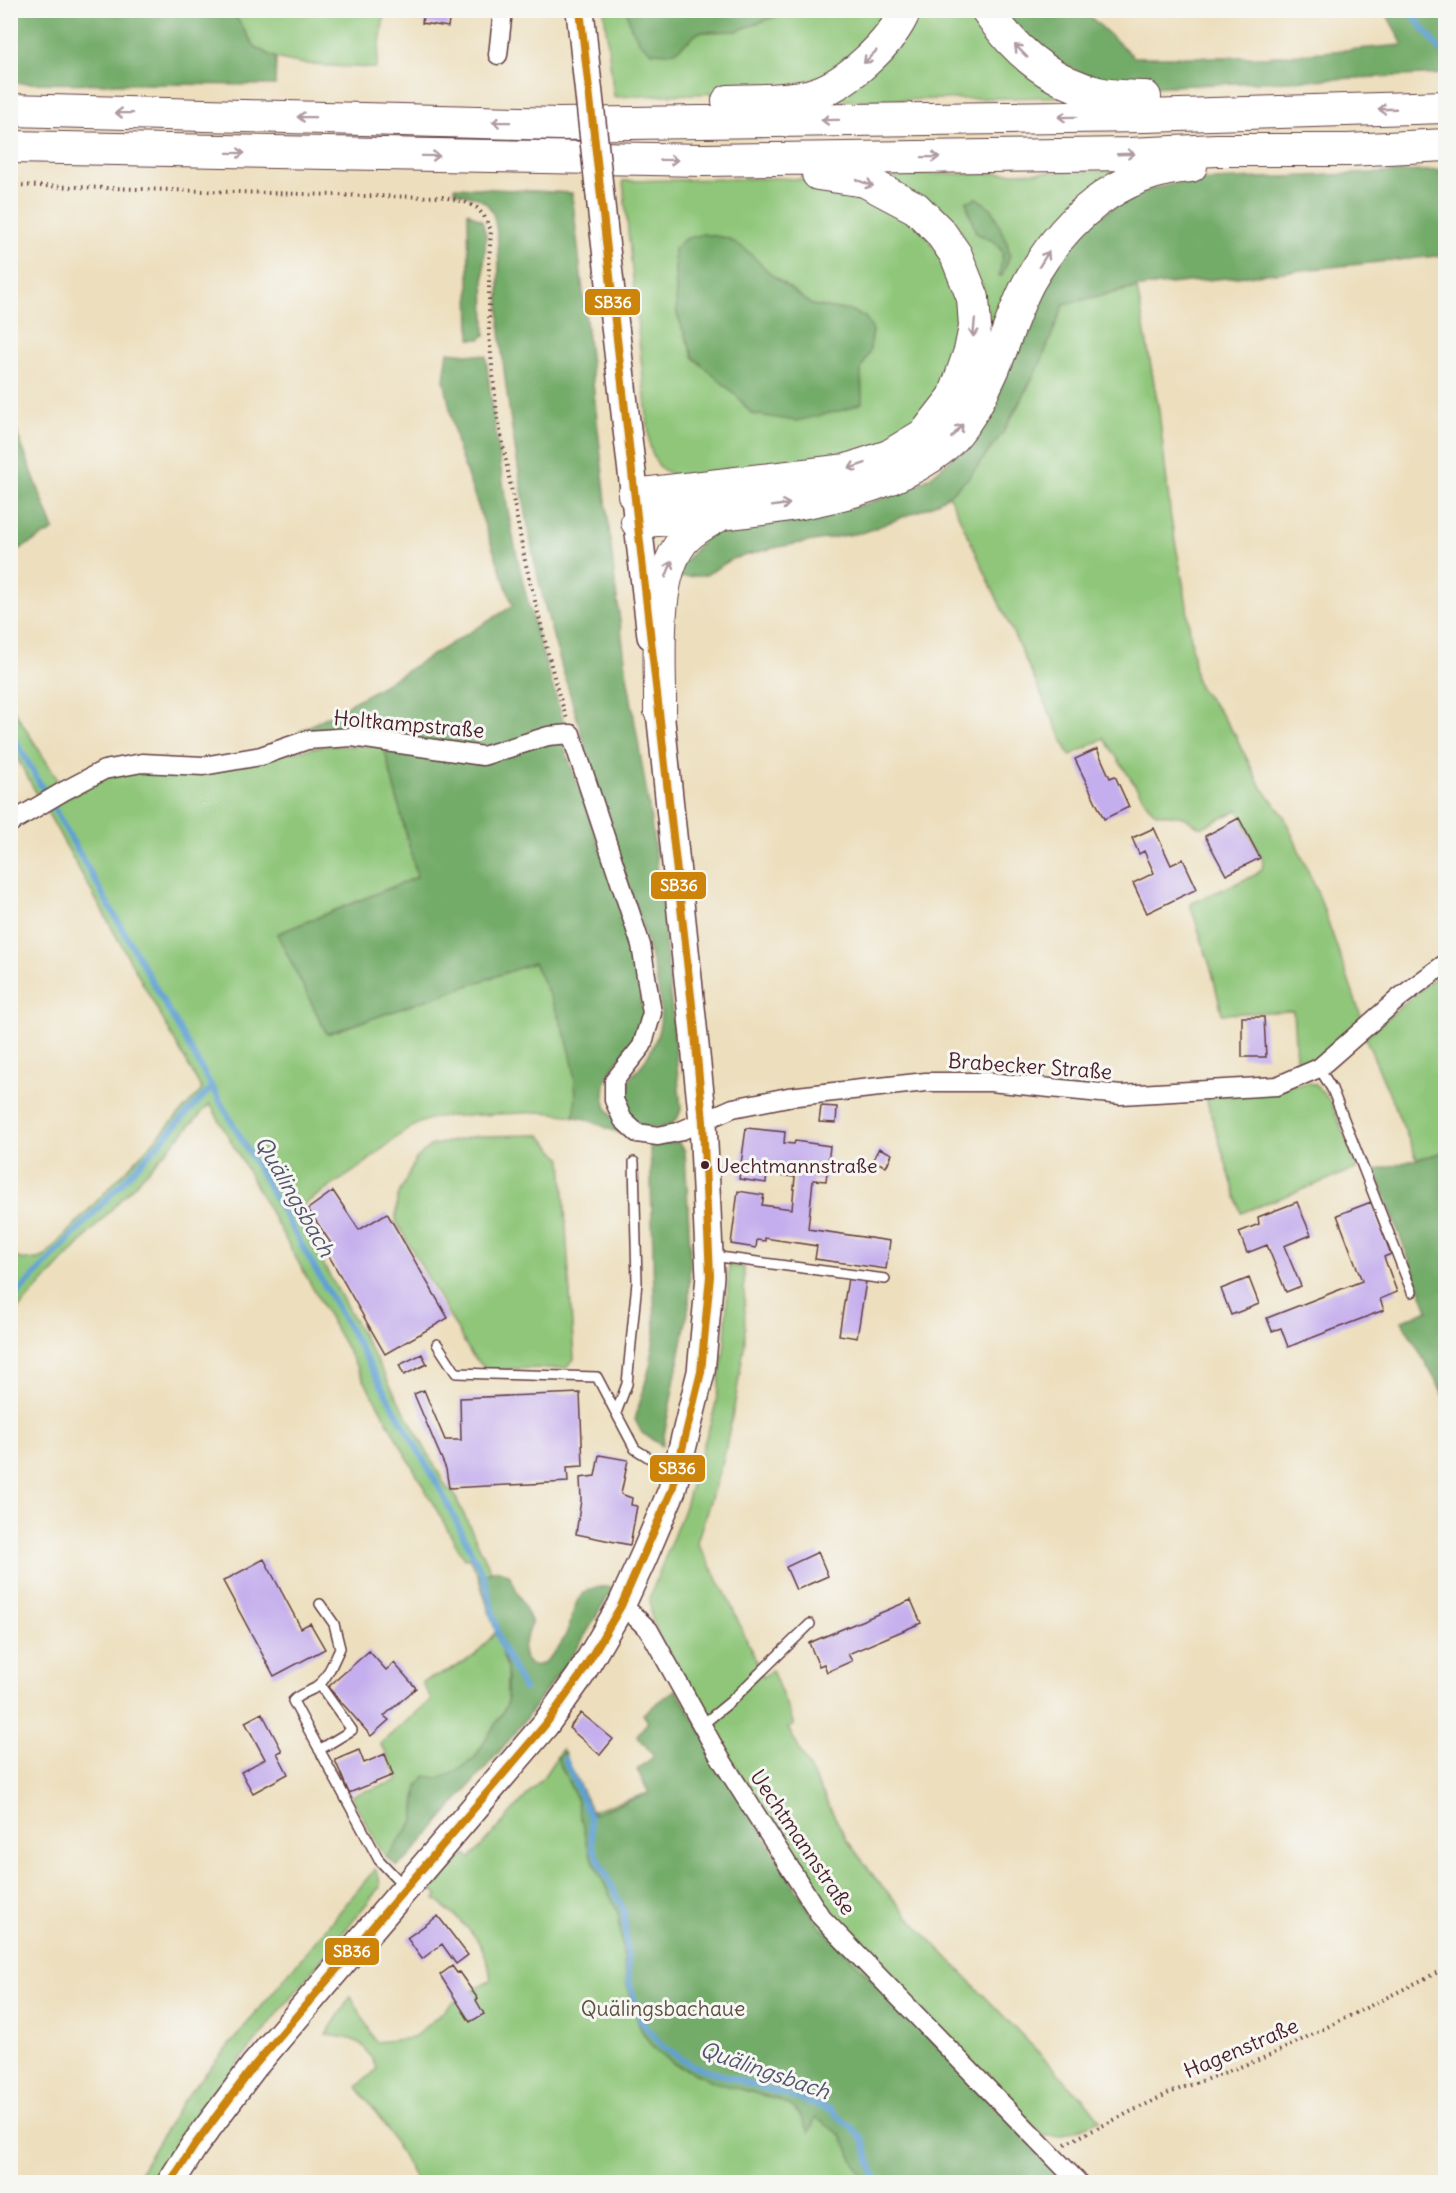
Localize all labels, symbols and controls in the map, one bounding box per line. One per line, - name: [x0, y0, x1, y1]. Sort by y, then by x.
- one-way arrow: [1014, 44, 1028, 59]
- one-way arrow: [862, 49, 877, 64]
- one-way arrow: [1378, 103, 1398, 115]
- one-way arrow: [115, 107, 135, 119]
- one-way arrow: [1057, 111, 1077, 123]
- one-way arrow: [297, 112, 317, 123]
- one-way arrow: [820, 114, 840, 126]
- one-way arrow: [492, 116, 512, 128]
- one-way arrow: [225, 147, 245, 158]
- one-way arrow: [1116, 149, 1136, 160]
- one-way arrow: [420, 151, 440, 162]
- one-way arrow: [921, 151, 941, 163]
- one-way arrow: [659, 154, 679, 166]
- one-way arrow: [856, 178, 874, 189]
- one-way arrow: [1038, 250, 1051, 267]
- line badge: SB36: [584, 288, 641, 316]
- text: SB36: [594, 292, 632, 312]
- one-way arrow: [968, 318, 979, 337]
- one-way arrow: [950, 423, 963, 439]
- one-way arrow: [848, 462, 867, 473]
- one-way arrow: [771, 499, 790, 510]
- one-way arrow: [664, 561, 675, 579]
- street label: Holtkampstraße: [332, 704, 486, 744]
- line badge: SB36: [650, 871, 707, 900]
- text: SB36: [660, 875, 698, 895]
- street label: Brabecker Straße: [947, 1047, 1113, 1085]
- water label: Quälingsbach: [249, 1130, 342, 1263]
- place label: Uechtmannstraße: [716, 1153, 878, 1178]
- marker: Uechtmannstraße: [699, 1159, 711, 1171]
- line badge: SB36: [649, 1454, 706, 1483]
- text: SB36: [658, 1458, 696, 1478]
- street label: Uechtmannstraße: [744, 1764, 862, 1920]
- line badge: SB36: [324, 1937, 380, 1966]
- text: SB36: [333, 1941, 371, 1961]
- park label: Quälingsbachaue: [581, 1995, 745, 2022]
- street label: Hagenstraße: [1180, 2012, 1302, 2084]
- water label: Quälingsbach: [696, 2035, 835, 2106]

